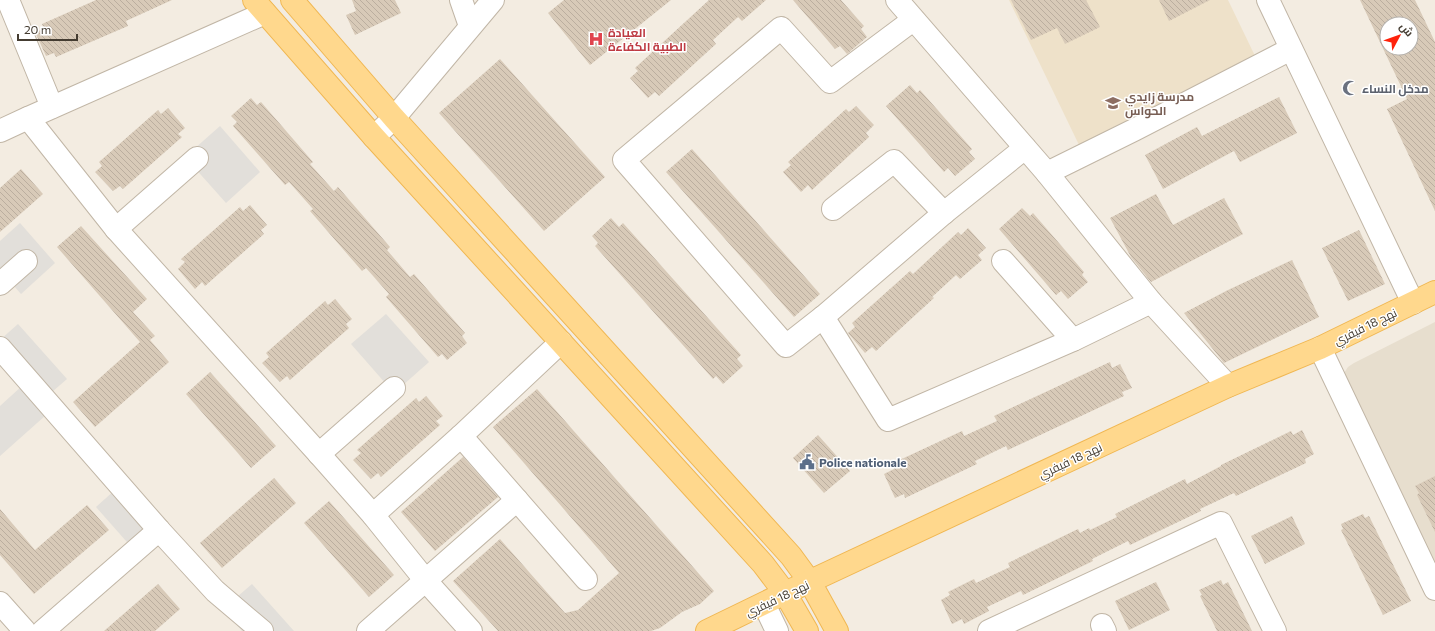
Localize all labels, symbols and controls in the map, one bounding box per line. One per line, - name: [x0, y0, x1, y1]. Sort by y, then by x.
- scale bar: [18, 16, 77, 42]
- north arrow: [1379, 16, 1419, 56]
- text: ش: [1397, 20, 1416, 39]
- text: 20 m: [24, 22, 51, 36]
- place label: العيادة الطبية الكفاءة: [608, 25, 686, 54]
- hospital icon: العيادة الطبية الكفاءة: [587, 30, 605, 48]
- mosque icon: مدخل النساء: [1341, 79, 1359, 97]
- place label: مدخل النساء: [1362, 81, 1429, 97]
- place label: مدرسة زايدي الحواس: [1125, 89, 1194, 119]
- school or university icon: مدرسة زايدي الحواس: [1104, 94, 1122, 112]
- street label: نهج 18 فيفري: [1331, 305, 1401, 351]
- street label: نهج 18 فيفري: [1036, 439, 1106, 484]
- public building icon: Police nationale: [798, 453, 816, 471]
- place label: Police nationale: [819, 455, 907, 469]
- street label: نهج 18 فيفري: [743, 577, 813, 622]

